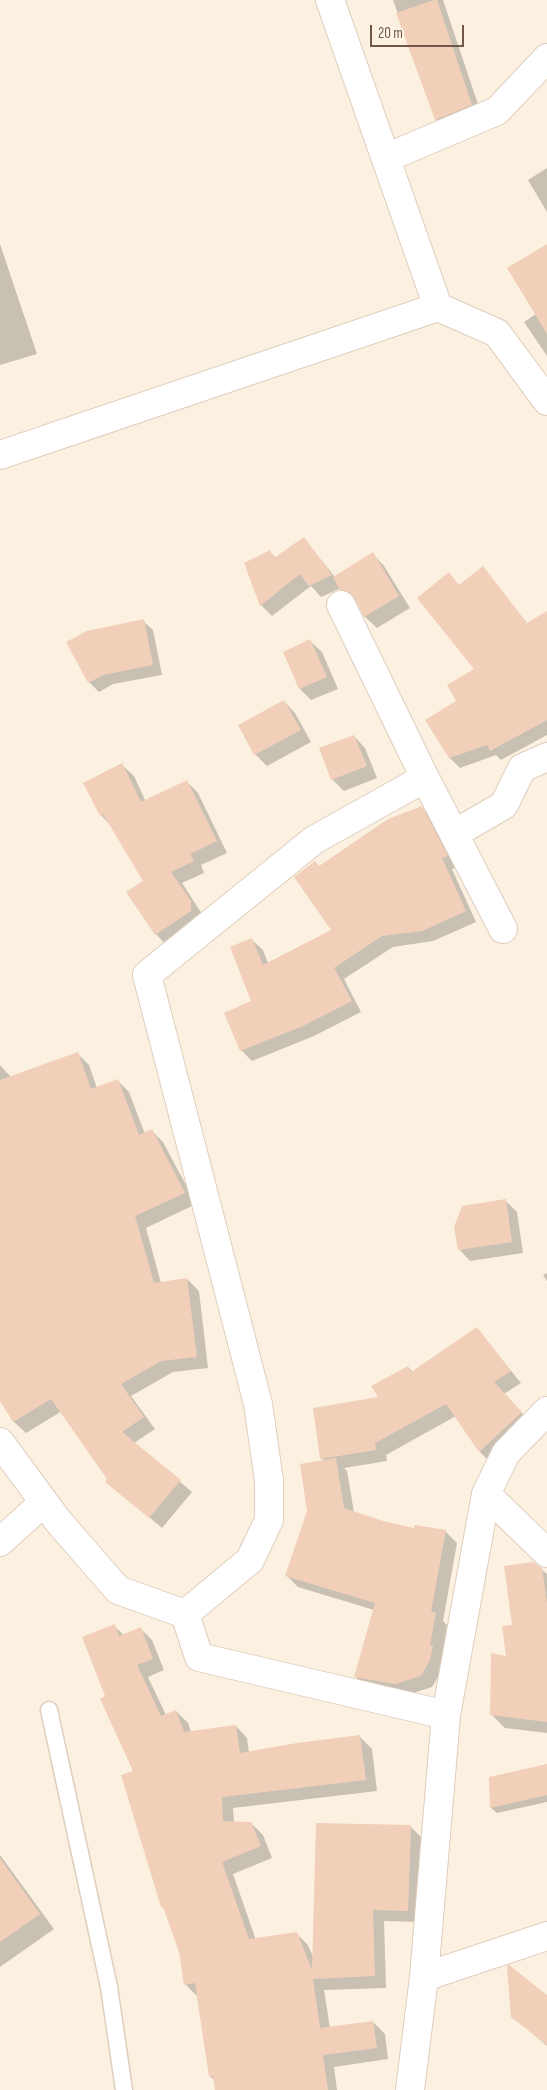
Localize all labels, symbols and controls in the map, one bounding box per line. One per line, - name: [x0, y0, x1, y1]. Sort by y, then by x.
- scale bar: [372, 15, 466, 47]
- text: 20 m: [378, 24, 403, 43]

